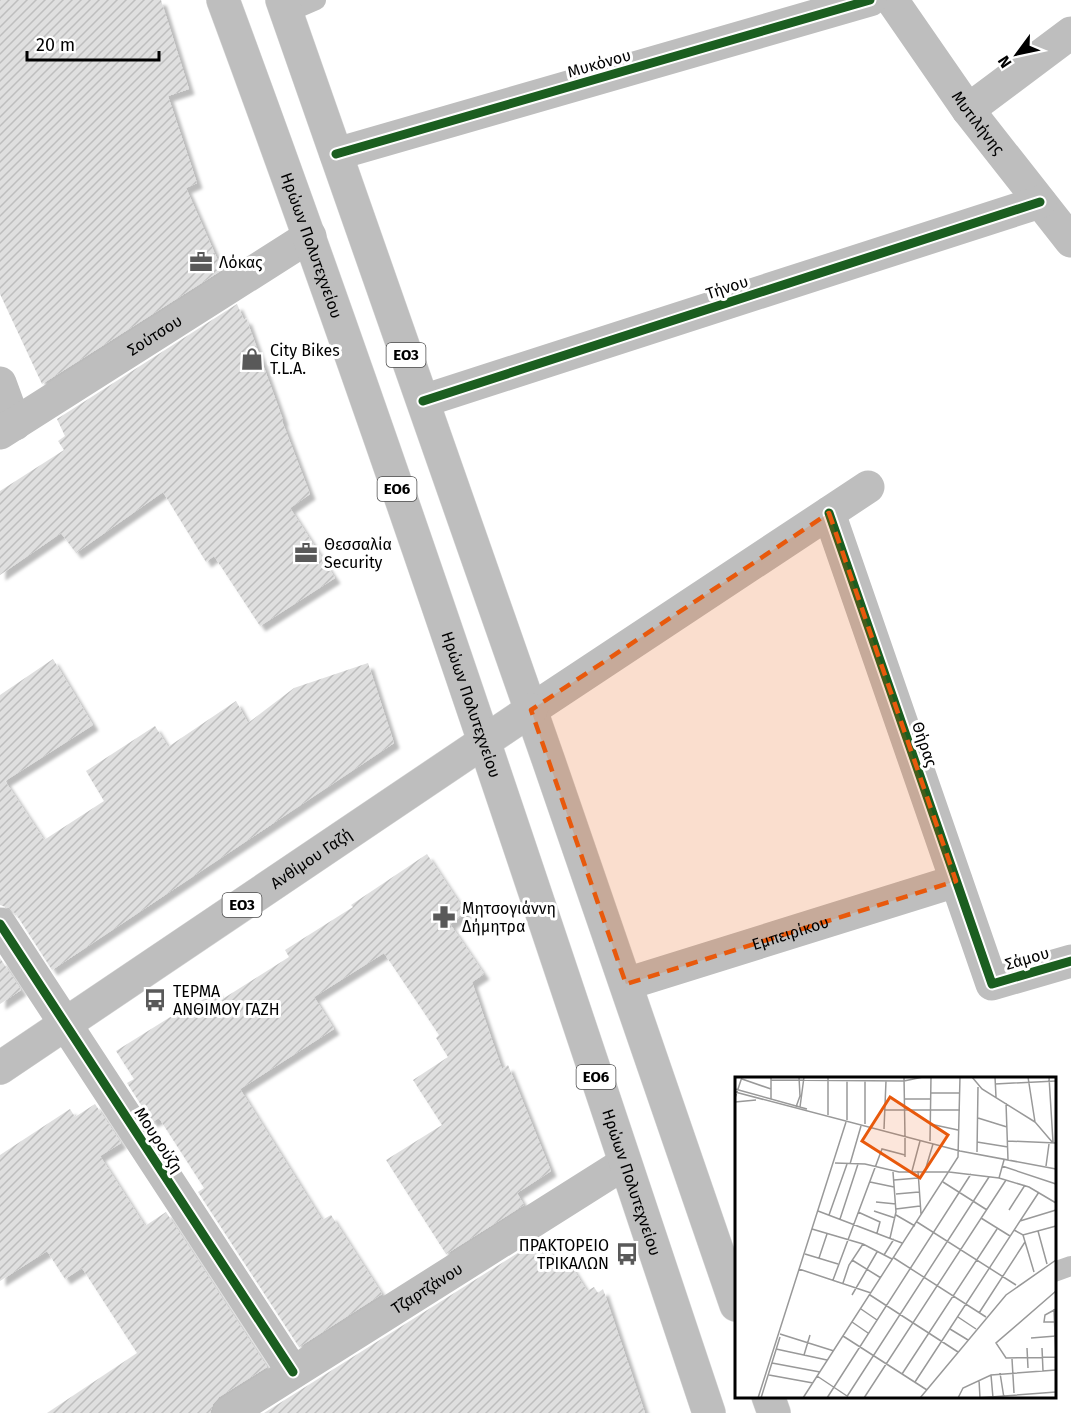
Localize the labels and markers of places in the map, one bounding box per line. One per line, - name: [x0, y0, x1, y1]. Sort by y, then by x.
- office icon: Λόκας: [188, 249, 214, 275]
- place label: Λόκας: [219, 253, 263, 272]
- place label: City Bikes T.L.A.: [270, 341, 340, 378]
- shop icon: City Bikes T.L.A.: [239, 346, 265, 372]
- place label: Θεσσαλία Security: [324, 535, 392, 572]
- office icon: Θεσσαλία Security: [293, 540, 319, 566]
- place label: Μητσογιάννη Δήμητρα: [462, 899, 556, 936]
- pharmacy icon: Μητσογιάννη Δήμητρα: [431, 904, 457, 930]
- place label: ΤΕΡΜΑ ΑΝΘΙΜΟΥ ΓΑΖΗ: [173, 982, 280, 1019]
- bus stop icon: ΤΕΡΜΑ ΑΝΘΙΜΟΥ ΓΑΖΗ: [142, 987, 168, 1013]
- place label: ΠΡΑΚΤΟΡΕΙΟ ΤΡΙΚΑΛΩΝ: [519, 1236, 609, 1273]
- bus stop icon: ΠΡΑΚΤΟΡΕΙΟ ΤΡΙΚΑΛΩΝ: [614, 1241, 640, 1267]

